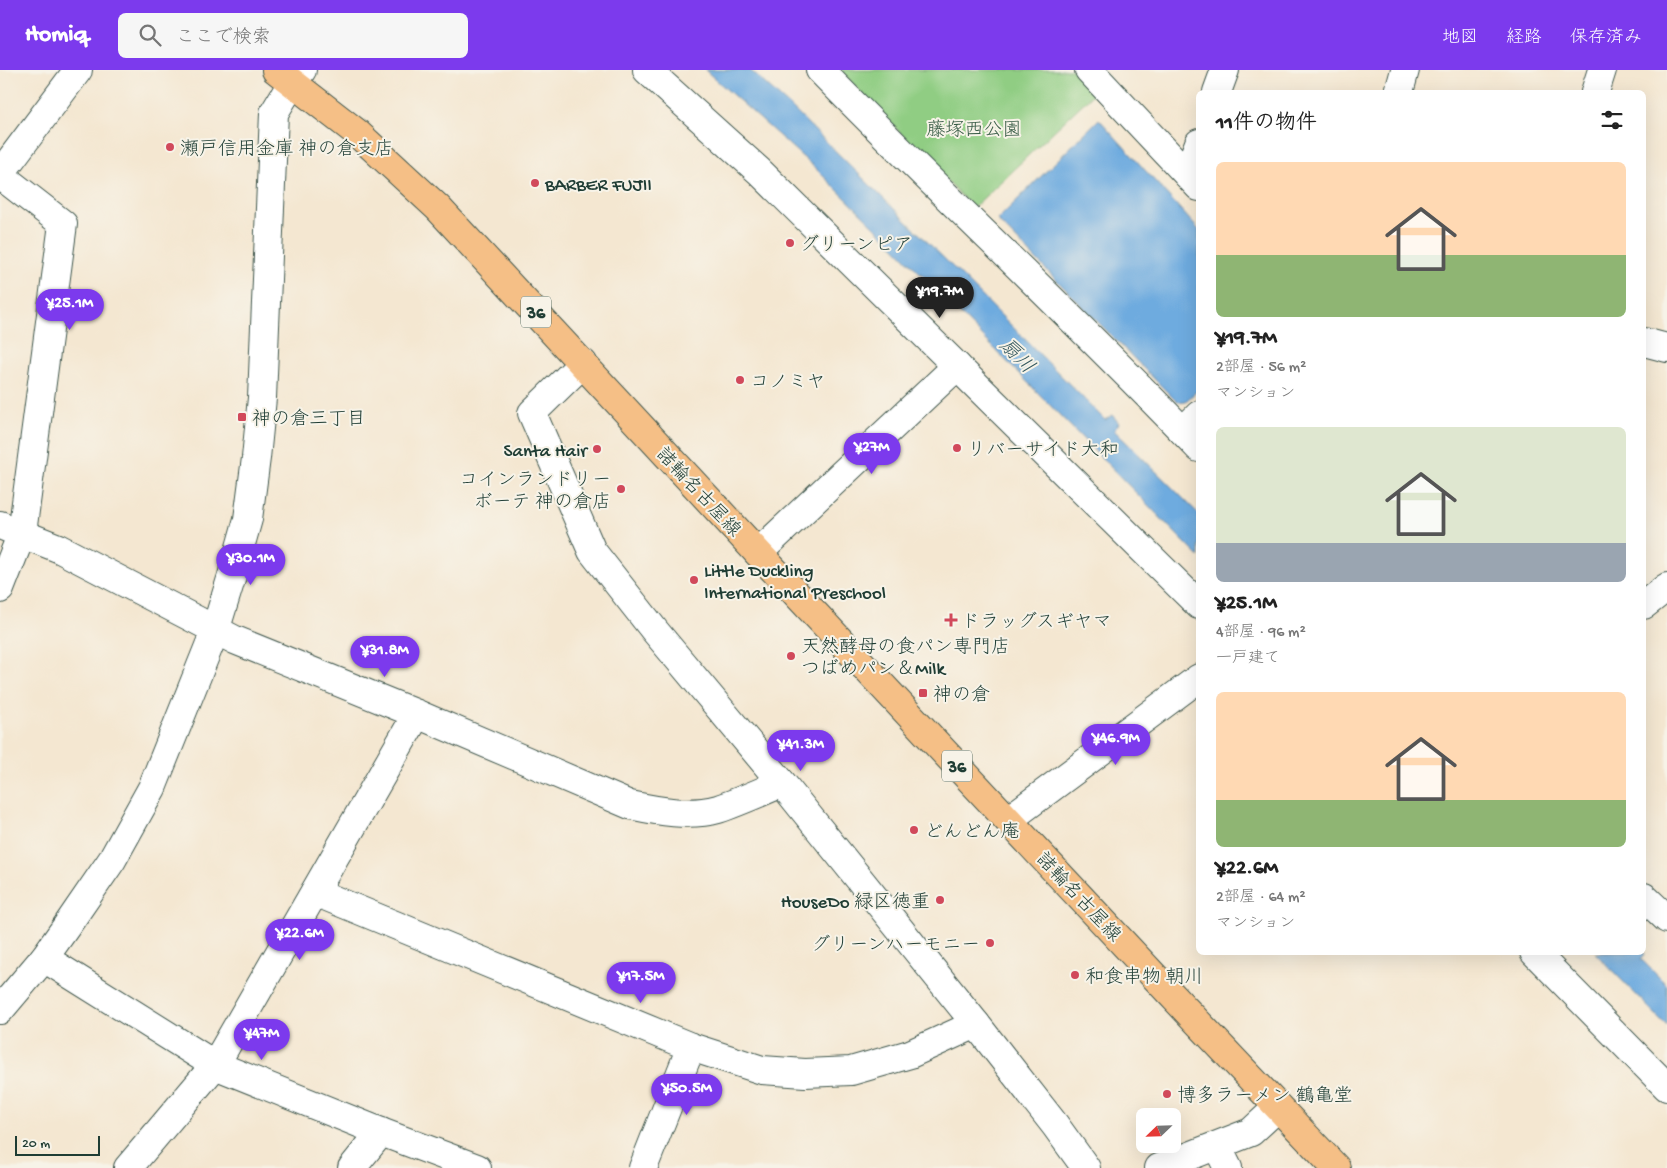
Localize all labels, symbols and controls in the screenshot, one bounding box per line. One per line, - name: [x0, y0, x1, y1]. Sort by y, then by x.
- search box: [118, 13, 468, 58]
- text: Homiq: [25, 21, 88, 50]
- icon: search: [136, 21, 164, 49]
- text: ここで検索: [176, 27, 271, 50]
- text: 地図: [1442, 28, 1478, 49]
- text: 経路: [1506, 28, 1542, 49]
- text: 保存済み: [1570, 28, 1642, 49]
- icon: filters: [1598, 106, 1626, 134]
- text: 11件の物件: [1216, 112, 1317, 137]
- park label: 藤塚西公園: [926, 119, 1022, 143]
- place label: 瀬戸信用金庫 神の倉支店: [180, 138, 394, 162]
- marker: 瀬戸信用金庫 神の倉支店: [164, 141, 176, 153]
- place label: BARBER FUJII: [544, 175, 652, 198]
- marker: BARBER FUJII: [529, 177, 541, 189]
- icon: home: [1376, 194, 1466, 284]
- place label: グリーンピア: [800, 234, 913, 258]
- marker: グリーンピア: [784, 237, 796, 249]
- pin: ¥19.7M: [899, 276, 981, 319]
- text: ¥19.7M: [917, 283, 963, 302]
- pin: ¥25.1M: [29, 288, 111, 331]
- text: ¥25.1M: [47, 295, 93, 314]
- road number: 36: [521, 296, 551, 328]
- text: ¥19.7M: [1216, 327, 1277, 352]
- water label: 扇川: [993, 334, 1039, 380]
- text: 2部屋 · 56 m²: [1216, 359, 1306, 378]
- place label: コノミヤ: [750, 372, 826, 395]
- marker: コノミヤ: [734, 374, 746, 386]
- text: マンション: [1216, 385, 1295, 404]
- place label: 神の倉三丁目: [252, 408, 366, 432]
- marker: 神の倉三丁目: [236, 411, 248, 423]
- pin: ¥27M: [842, 432, 902, 475]
- text: ¥27M: [855, 439, 889, 458]
- place label: リバーサイド大和: [967, 440, 1119, 463]
- place label: Santa Hair: [504, 441, 589, 464]
- marker: リバーサイド大和: [951, 442, 963, 454]
- marker: Santa Hair: [591, 443, 603, 455]
- street label: 諸輪名古屋線: [650, 443, 745, 543]
- icon: home: [1376, 459, 1466, 549]
- place label: コインランドリー ボーテ 神の倉店: [459, 470, 611, 515]
- marker: コインランドリー ボーテ 神の倉店: [615, 483, 627, 495]
- pin: ¥30.1M: [210, 544, 292, 586]
- text: ¥30.1M: [227, 550, 275, 569]
- place label: Little Duckling International Preschool: [704, 561, 886, 606]
- marker: Little Duckling International Preschool: [688, 574, 700, 586]
- text: ¥25.1M: [1216, 592, 1277, 617]
- place label: ドラッグスギヤマ: [961, 611, 1112, 635]
- marker: ドラッグスギヤマ: [945, 614, 957, 626]
- text: 4部屋 · 96 m²: [1216, 624, 1306, 643]
- pin: ¥31.8M: [344, 636, 426, 678]
- place label: 天然酵母の食パン専門店 つばめパン＆Milk: [801, 636, 1010, 682]
- text: ¥31.8M: [361, 642, 409, 661]
- marker: 天然酵母の食パン専門店 つばめパン＆Milk: [785, 650, 797, 662]
- text: 一戸建て: [1216, 650, 1280, 669]
- place label: 神の倉: [933, 684, 990, 708]
- marker: 神の倉: [917, 687, 929, 699]
- pin: ¥46.9M: [1075, 724, 1157, 766]
- icon: home: [1376, 724, 1466, 814]
- pin: ¥41.3M: [760, 730, 842, 772]
- text: ¥46.9M: [1092, 730, 1140, 749]
- text: ¥41.3M: [778, 736, 824, 755]
- road number: 36: [942, 750, 972, 781]
- place label: どんどん庵: [924, 821, 1020, 845]
- marker: どんどん庵: [908, 824, 920, 836]
- street label: 諸輪名古屋線: [1030, 848, 1125, 948]
- text: ¥22.6M: [1216, 857, 1278, 882]
- text: 2部屋 · 64 m²: [1216, 889, 1306, 908]
- place label: HouseDo 緑区徳重: [781, 891, 930, 915]
- marker: HouseDo 緑区徳重: [934, 894, 946, 906]
- text: マンション: [1216, 915, 1295, 934]
- pin: ¥22.6M: [259, 918, 341, 961]
- text: ¥22.6M: [276, 925, 324, 944]
- place label: グリーンハーモニー: [811, 934, 980, 958]
- marker: グリーンハーモニー: [984, 937, 996, 949]
- pin: ¥17.5M: [600, 962, 682, 1004]
- place label: 和食串物 朝川: [1085, 966, 1204, 990]
- text: ¥17.5M: [618, 968, 664, 987]
- marker: 和食串物 朝川: [1069, 969, 1081, 981]
- pin: ¥47M: [232, 1018, 292, 1061]
- text: ¥47M: [245, 1025, 279, 1044]
- pin: ¥50.5M: [646, 1074, 728, 1116]
- text: ¥50.5M: [662, 1080, 712, 1099]
- place label: 博多ラーメン 鶴亀堂: [1177, 1085, 1353, 1109]
- marker: 博多ラーメン 鶴亀堂: [1161, 1088, 1173, 1100]
- north arrow: [1136, 1108, 1181, 1152]
- map controls: [1136, 1108, 1181, 1153]
- scale bar: [15, 1133, 100, 1156]
- text: 20 m: [22, 1136, 50, 1153]

